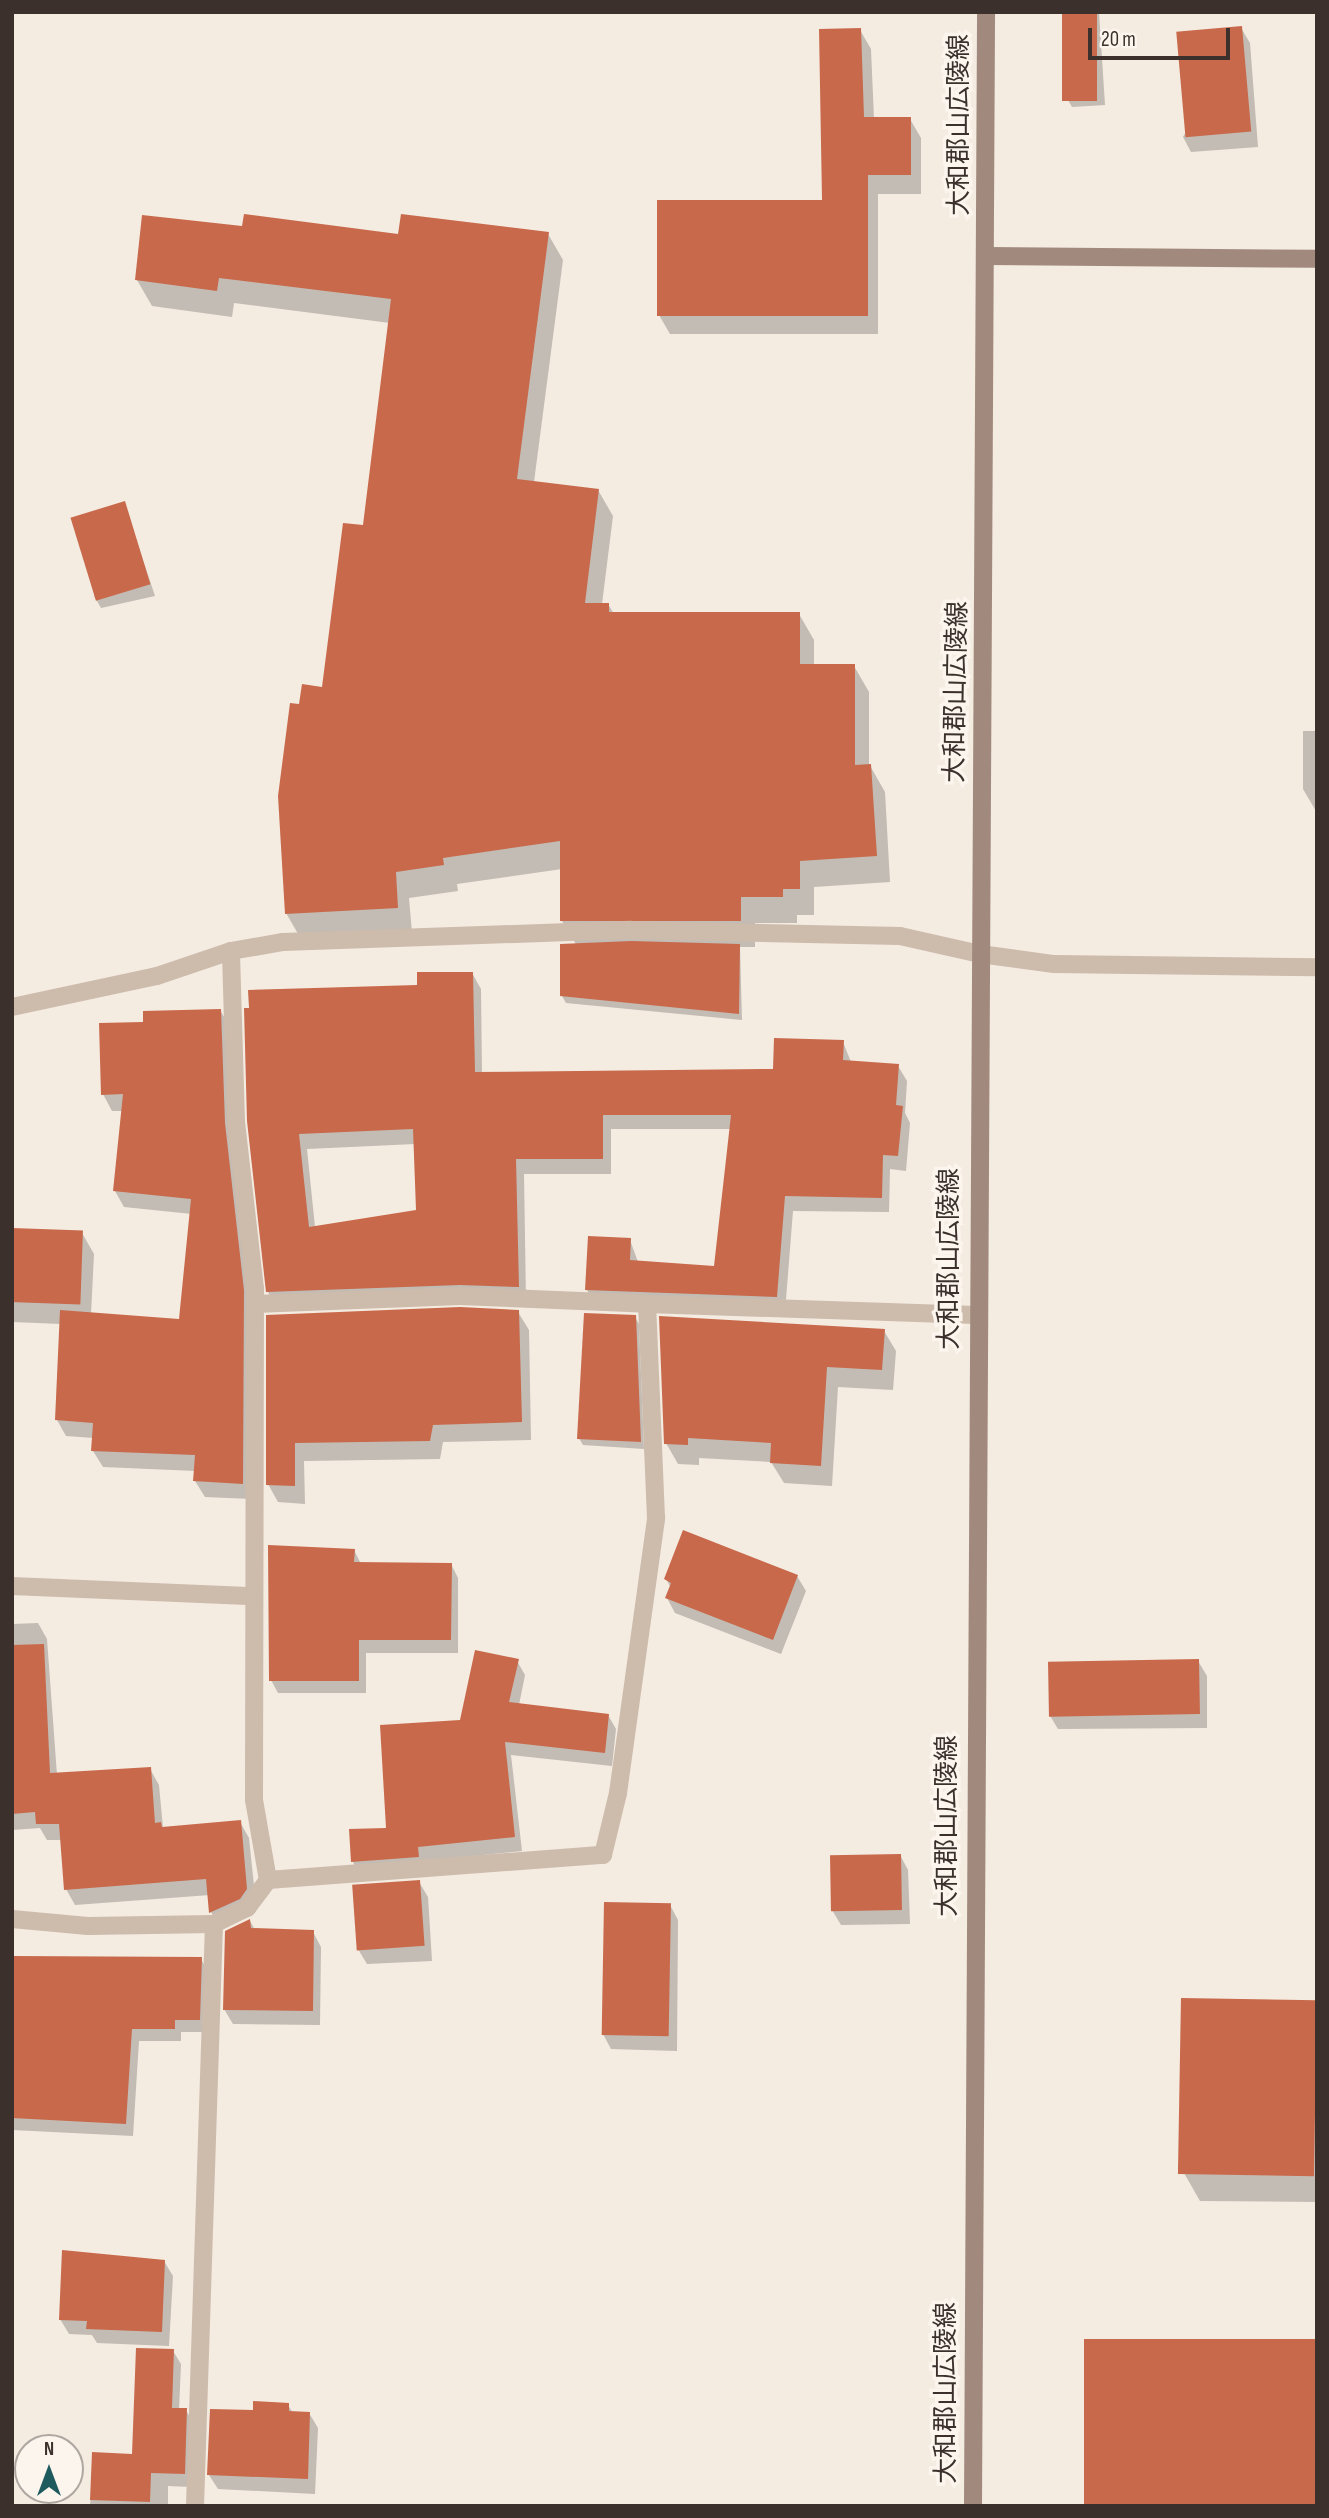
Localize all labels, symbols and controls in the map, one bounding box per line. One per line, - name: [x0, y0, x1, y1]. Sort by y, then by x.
- scale bar: [1091, 14, 1233, 58]
- text: 20 m: [1101, 27, 1136, 52]
- street label: 大和郡山広陵線: [944, 34, 976, 216]
- street label: 大和郡山広陵線: [940, 601, 974, 783]
- street label: 大和郡山広陵線: [934, 1168, 966, 1350]
- street label: 大和郡山広陵線: [932, 1735, 964, 1917]
- street label: 大和郡山広陵線: [931, 2302, 963, 2484]
- north arrow: [14, 2434, 84, 2504]
- text: N: [44, 2438, 54, 2461]

